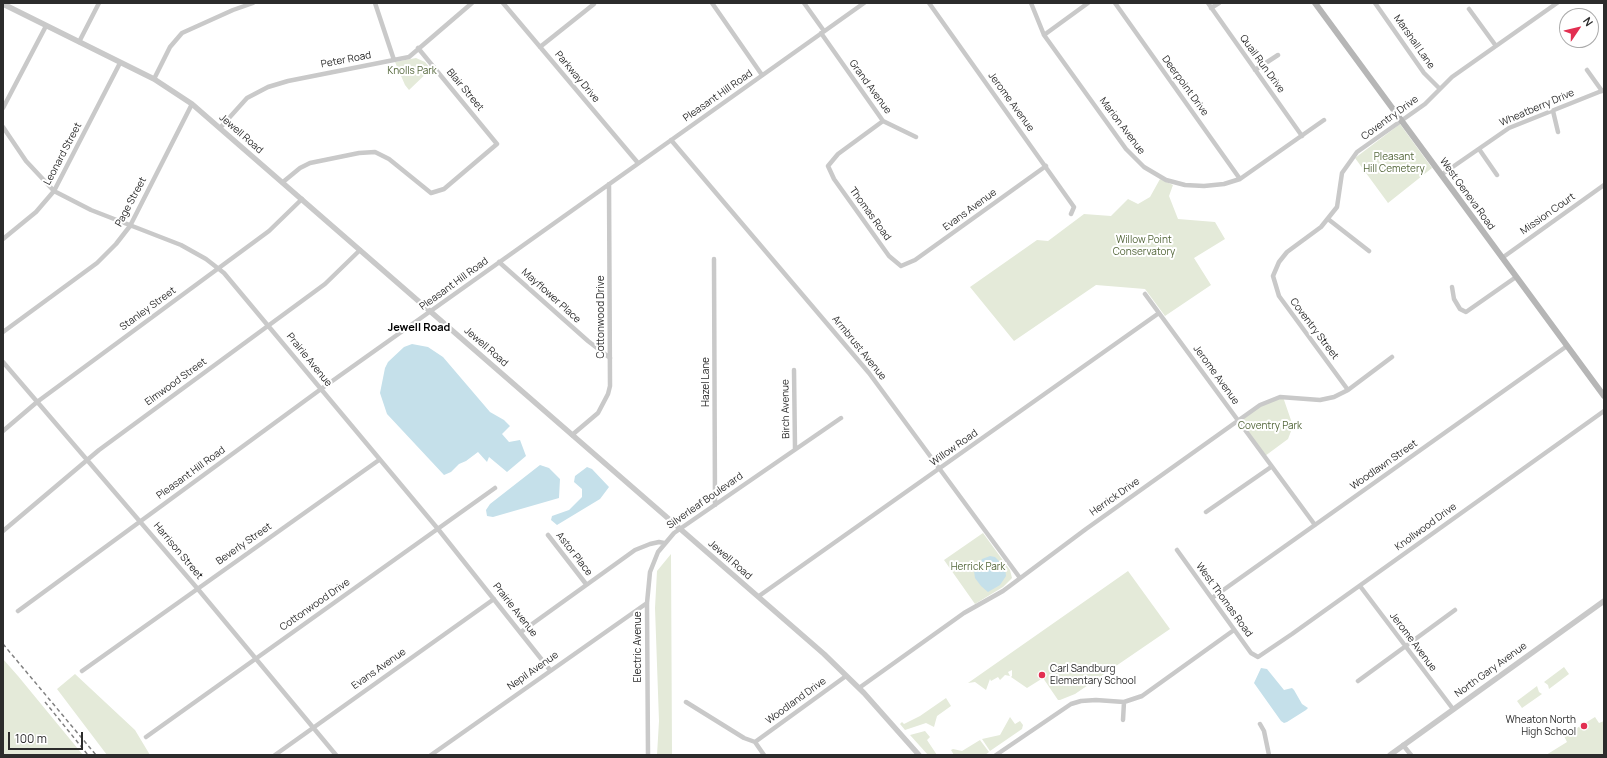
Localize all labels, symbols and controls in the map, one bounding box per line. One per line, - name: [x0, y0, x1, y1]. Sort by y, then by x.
- north arrow: [1559, 8, 1599, 48]
- street label: Marshall Lane: [1391, 13, 1437, 71]
- text: N: [1580, 14, 1597, 29]
- street label: Quail Run Drive: [1237, 33, 1287, 95]
- street label: Peter Road: [320, 49, 372, 71]
- street label: Parkway Drive: [552, 49, 602, 105]
- street label: Deerpoint Drive: [1159, 54, 1211, 118]
- street label: Grand Avenue: [846, 58, 894, 116]
- park label: Knolls Park: [387, 65, 437, 77]
- street label: Blair Street: [444, 66, 486, 114]
- street label: Pleasant Hill Road: [681, 68, 755, 124]
- street label: Jerome Avenue: [985, 70, 1037, 134]
- street label: Wheatberry Drive: [1498, 87, 1576, 129]
- street label: Coventry Drive: [1359, 93, 1421, 143]
- street label: Marion Avenue: [1097, 95, 1147, 157]
- street label: Jewell Road: [217, 112, 265, 156]
- street label: Leonard Street: [41, 121, 85, 187]
- park label: Pleasant Hill Cemetery: [1363, 151, 1425, 174]
- street label: West Geneva Road: [1437, 156, 1497, 232]
- street label: Page Street: [113, 175, 149, 229]
- street label: Thomas Road: [847, 185, 893, 243]
- street label: Evans Avenue: [941, 186, 999, 234]
- street label: Mission Court: [1518, 191, 1578, 237]
- park label: Willow Point Conservatory: [1113, 234, 1175, 258]
- street label: Pleasant Hill Road: [417, 255, 491, 313]
- street label: Mayflower Place: [519, 266, 583, 326]
- street label: Cottonwood Drive: [595, 276, 607, 358]
- street label: Stanley Street: [118, 285, 178, 333]
- street label: Coventry Street: [1287, 296, 1341, 362]
- street label: Armbrust Avenue: [829, 313, 889, 383]
- district label: Jewell Road: [388, 321, 450, 335]
- street label: Jewell Road: [462, 325, 510, 369]
- street label: Prairie Avenue: [284, 331, 334, 389]
- street label: Jerome Avenue: [1190, 343, 1242, 407]
- street label: Elmwood Street: [143, 356, 209, 408]
- street label: Hazel Lane: [700, 357, 712, 407]
- street label: Birch Avenue: [779, 379, 793, 439]
- park label: Coventry Park: [1238, 420, 1302, 432]
- street label: Willow Road: [928, 427, 980, 469]
- street label: Woodlawn Street: [1348, 437, 1420, 493]
- street label: Pleasant Hill Road: [154, 444, 228, 502]
- street label: Silverleaf Boulevard: [665, 470, 745, 532]
- street label: Herrick Drive: [1088, 475, 1142, 519]
- street label: Knollwood Drive: [1393, 501, 1459, 553]
- street label: Harrison Street: [151, 520, 205, 582]
- street label: Beverly Street: [214, 520, 274, 568]
- street label: Astor Place: [553, 530, 595, 578]
- street label: Jewell Road: [706, 538, 754, 582]
- park label: Herrick Park: [951, 561, 1005, 573]
- street label: West Thomas Road: [1193, 561, 1255, 639]
- street label: Cottonwood Drive: [278, 576, 352, 634]
- street label: Prairie Avenue: [490, 581, 540, 639]
- street label: Jerome Avenue: [1387, 610, 1439, 674]
- street label: Electric Avenue: [632, 611, 644, 683]
- street label: North Gary Avenue: [1453, 640, 1529, 700]
- street label: Evans Avenue: [350, 646, 408, 692]
- street label: Nepil Avenue: [505, 649, 561, 693]
- place label: Carl Sandburg Elementary School: [1050, 663, 1136, 686]
- marker: Carl Sandburg Elementary School: [1037, 670, 1047, 680]
- street label: Woodland Drive: [764, 675, 828, 727]
- place label: Wheaton North High School: [1505, 714, 1576, 738]
- marker: Wheaton North High School: [1579, 721, 1589, 731]
- scale bar: [10, 724, 85, 750]
- text: 100 m: [15, 730, 47, 747]

